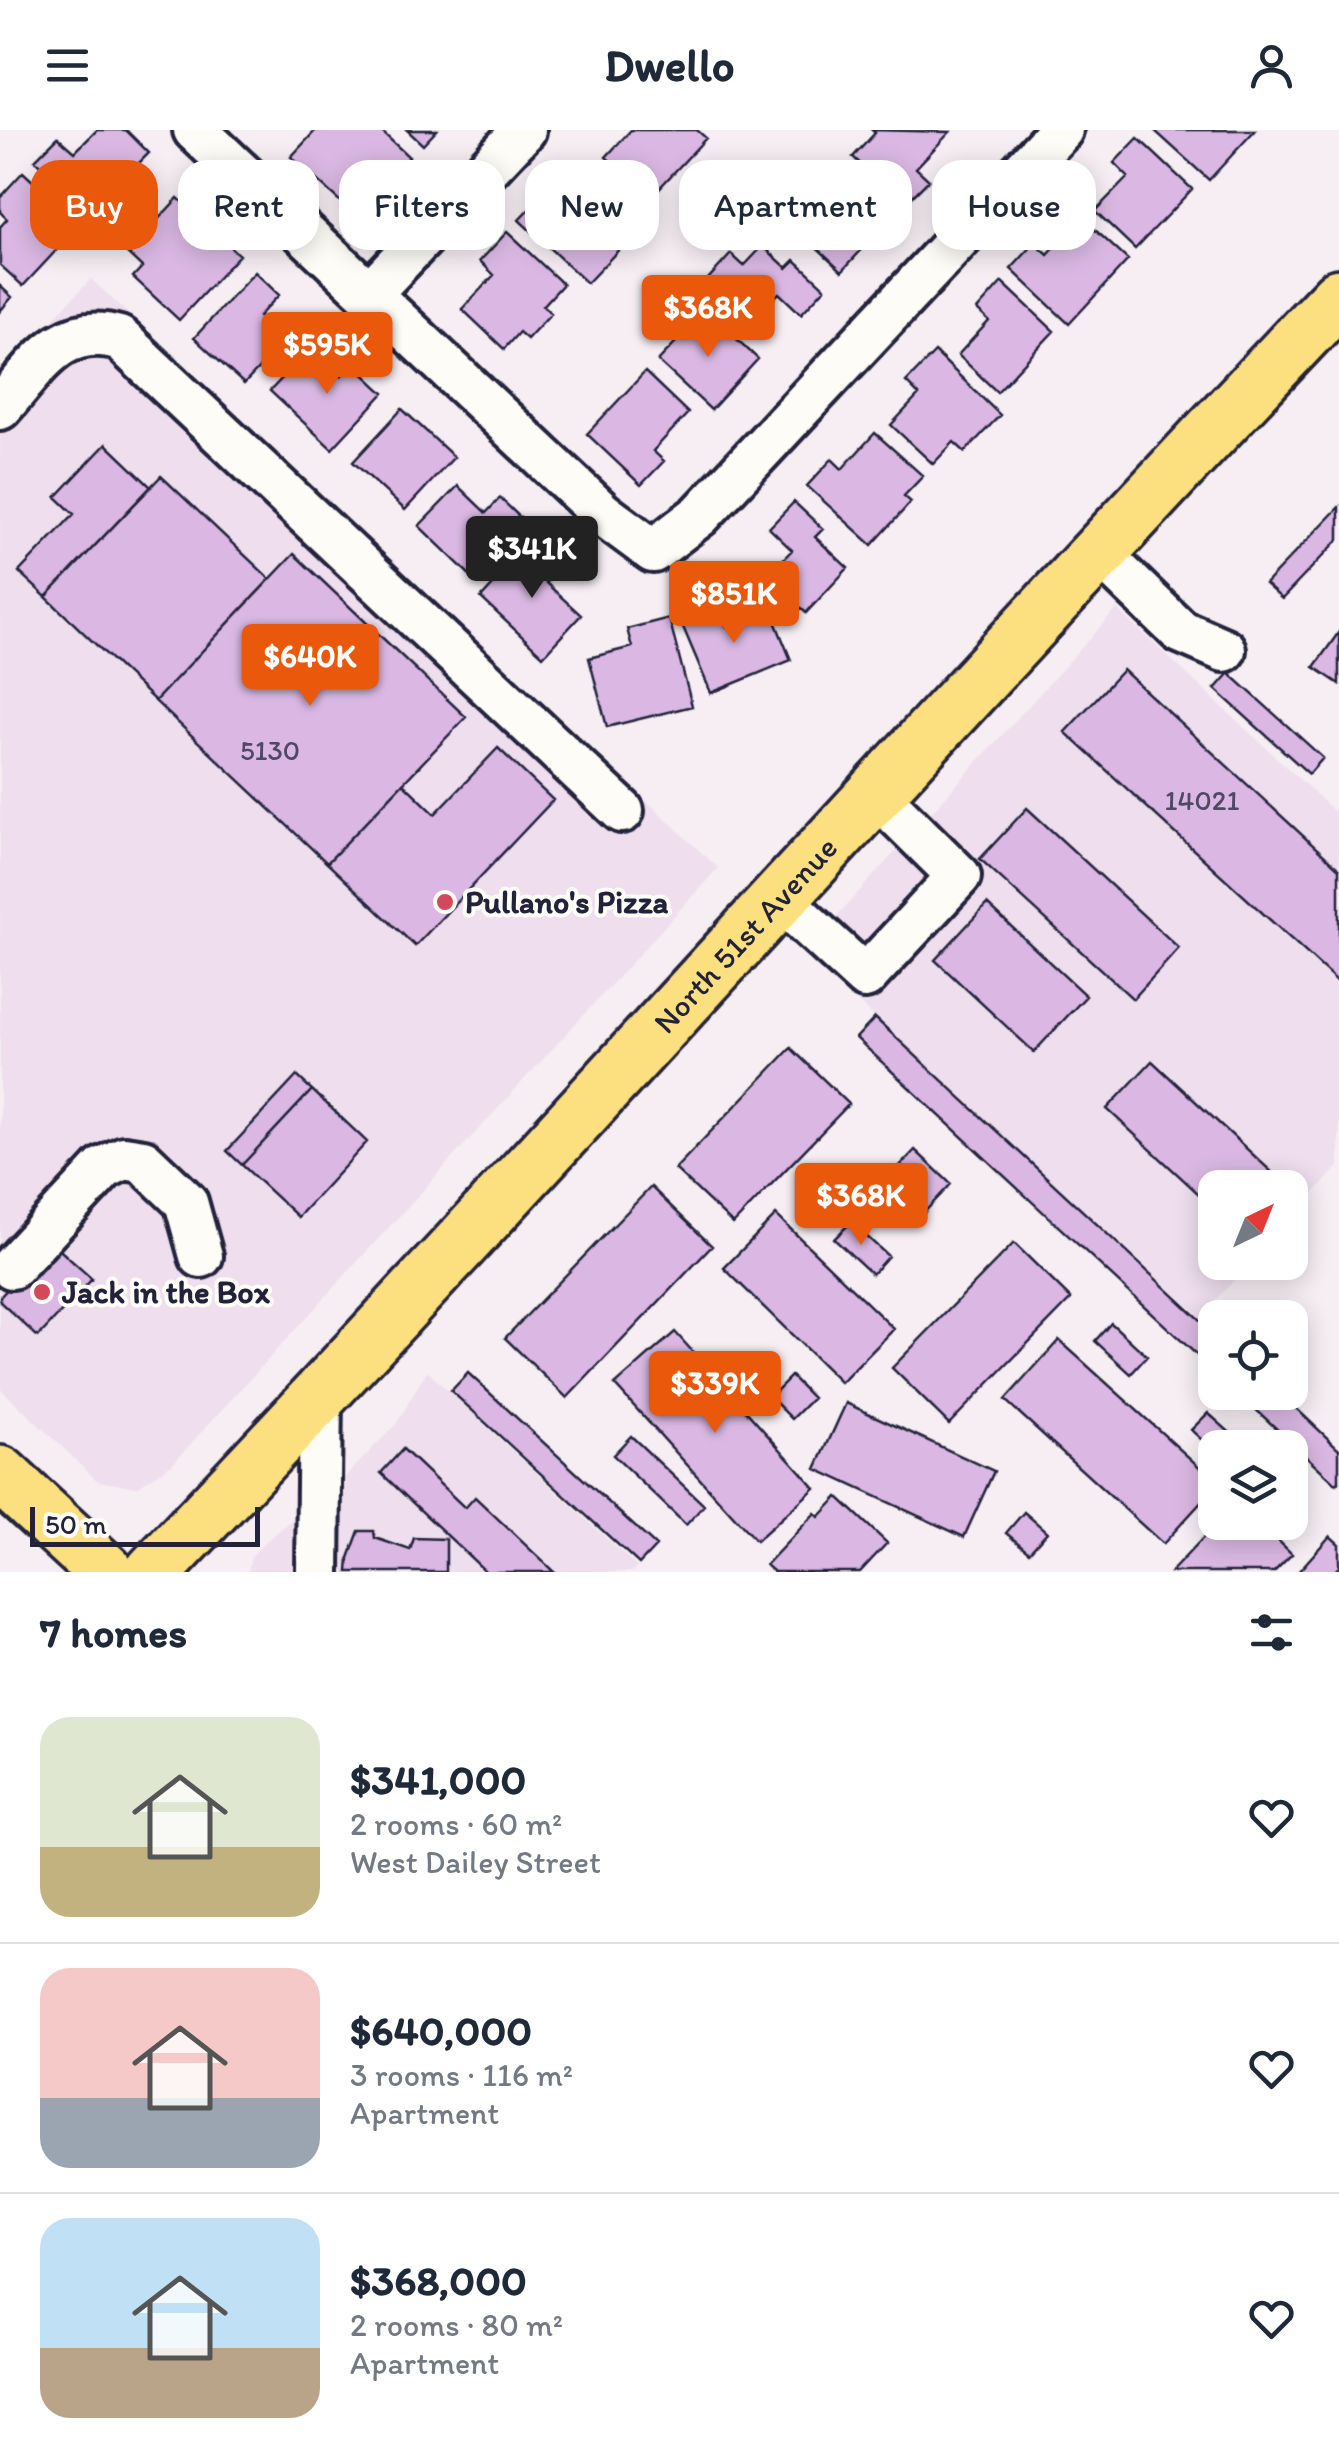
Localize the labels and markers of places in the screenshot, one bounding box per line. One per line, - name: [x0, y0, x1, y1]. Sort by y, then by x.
- pin: $368K: [638, 275, 778, 360]
- pin: $595K: [257, 312, 397, 397]
- pin: $341K: [462, 516, 602, 601]
- pin: $851K: [664, 561, 804, 646]
- pin: $640K: [240, 624, 380, 709]
- place label: Pullano's Pizza: [465, 883, 669, 921]
- marker: Pullano's Pizza: [434, 891, 456, 913]
- pin: $368K: [791, 1163, 931, 1248]
- place label: Jack in the Box: [61, 1273, 271, 1311]
- marker: Jack in the Box: [31, 1281, 53, 1303]
- pin: $339K: [645, 1351, 785, 1436]

